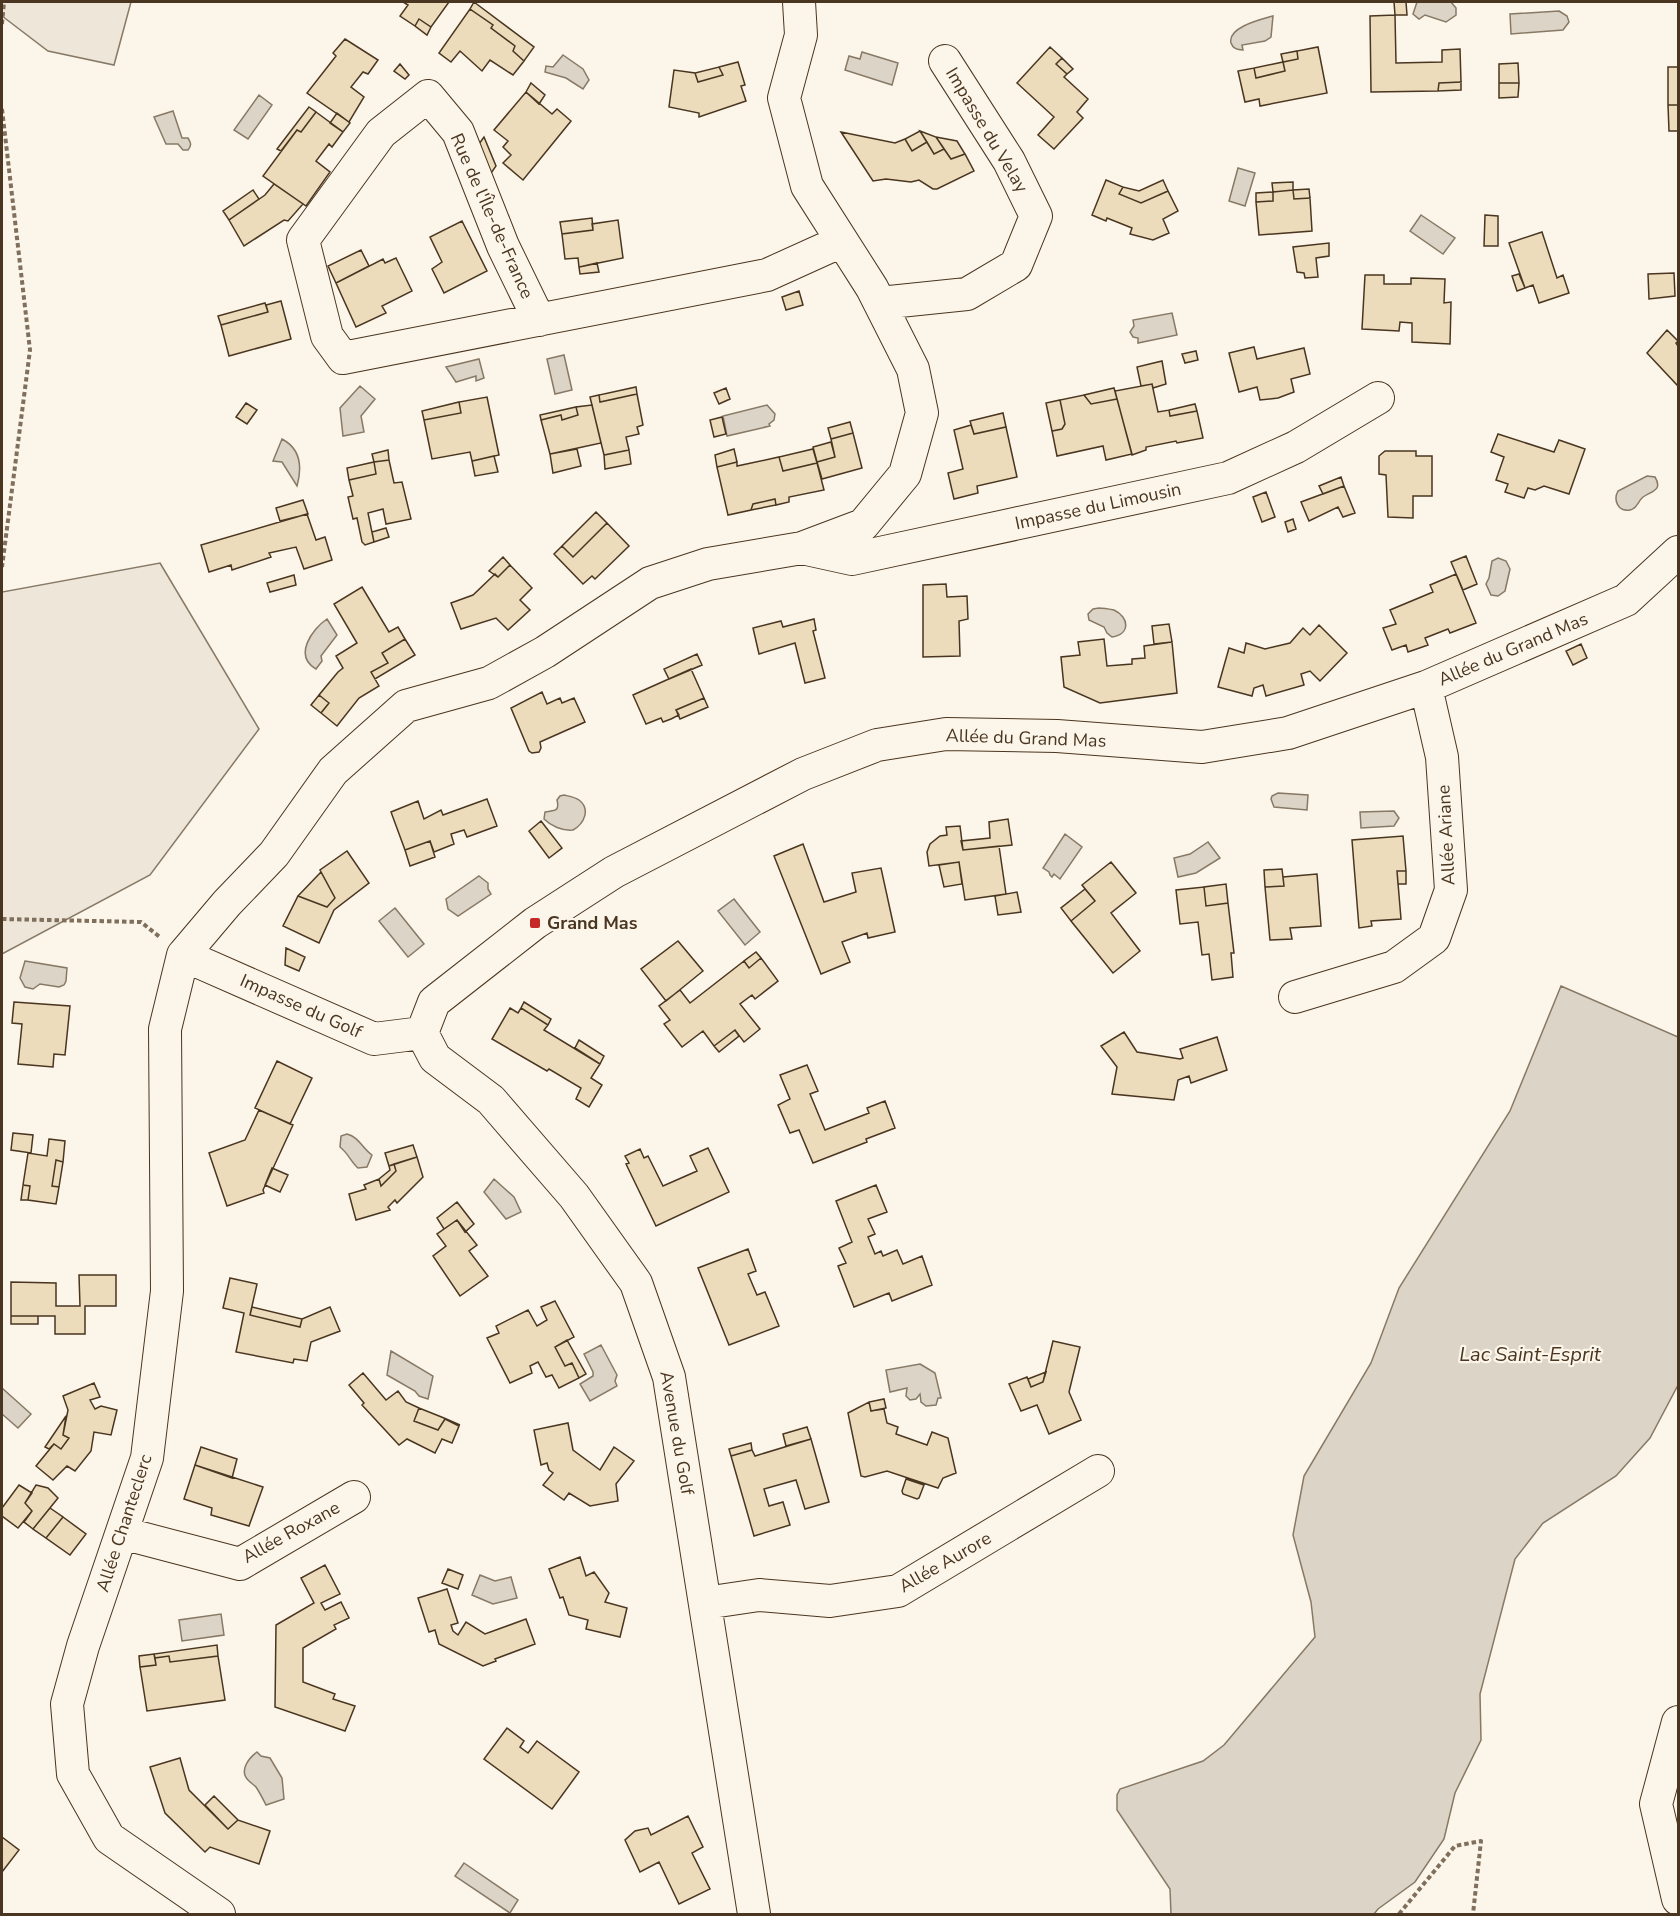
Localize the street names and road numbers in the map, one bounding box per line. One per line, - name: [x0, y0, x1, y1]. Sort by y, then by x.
- street label: Impasse du Velay: [940, 63, 1034, 198]
- street label: Rue de l'Île-de-France: [445, 130, 539, 302]
- street label: Impasse du Limousin: [1013, 477, 1183, 535]
- street label: Allée du Grand Mas: [1434, 607, 1592, 691]
- street label: Allée du Grand Mas: [945, 723, 1107, 753]
- street label: Allée Ariane: [1431, 784, 1461, 886]
- street label: Impasse du Golf: [236, 968, 367, 1044]
- street label: Avenue du Golf: [654, 1369, 700, 1498]
- street label: Allée Chanteclerc: [90, 1451, 158, 1595]
- street label: Allée Roxane: [238, 1495, 344, 1569]
- street label: Allée Aurore: [894, 1526, 996, 1598]

